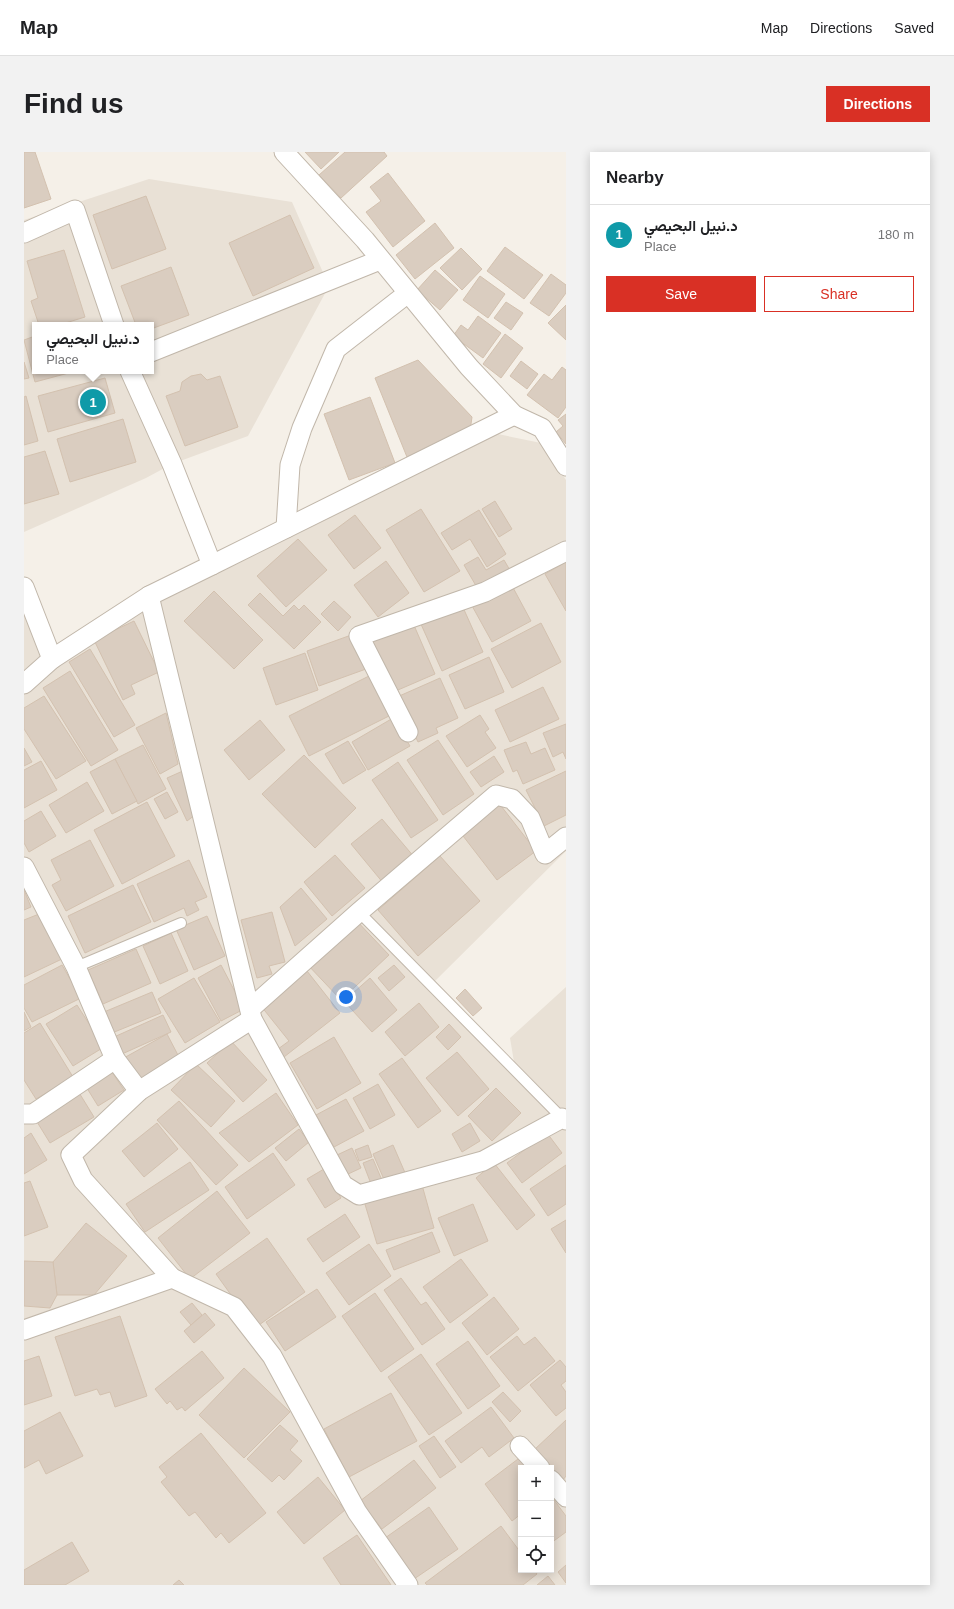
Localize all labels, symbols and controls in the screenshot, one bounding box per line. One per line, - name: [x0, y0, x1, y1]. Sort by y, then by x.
- text: Map: [20, 17, 58, 38]
- text: Map: [761, 20, 788, 36]
- text: Directions: [810, 20, 872, 36]
- text: Saved: [894, 20, 934, 36]
- button: Directions: [826, 86, 930, 122]
- text: Find us: [24, 88, 124, 119]
- text: Nearby: [606, 168, 664, 187]
- text: د.نبيل البحيصي: [644, 217, 738, 234]
- text: 1: [615, 227, 623, 242]
- text: 180 m: [878, 227, 914, 242]
- text: Place: [644, 239, 677, 254]
- button: Save: [606, 276, 756, 312]
- button: Share: [764, 276, 914, 312]
- popup: [32, 322, 154, 374]
- text: د.نبيل البحيصي: [46, 330, 140, 347]
- text: Place: [46, 352, 79, 367]
- pin: 1: [80, 387, 106, 417]
- your location: [336, 987, 356, 1007]
- map controls: [518, 1465, 554, 1573]
- button: +: [518, 1465, 554, 1501]
- button: −: [518, 1501, 554, 1537]
- button: locate: [518, 1537, 554, 1573]

